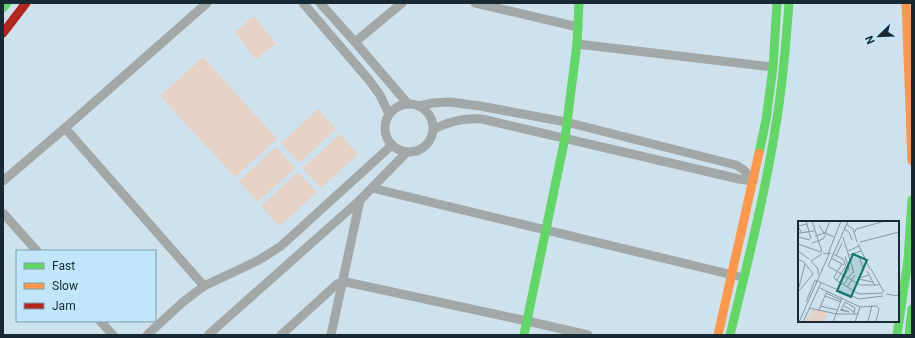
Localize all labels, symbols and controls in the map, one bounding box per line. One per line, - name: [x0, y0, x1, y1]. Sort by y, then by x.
- north arrow: [859, 16, 899, 56]
- text: N: [863, 33, 878, 46]
- inset map: [798, 221, 899, 322]
- legend: [16, 250, 156, 322]
- text: Fast: [52, 259, 75, 273]
- text: Slow: [52, 279, 78, 293]
- text: Jam: [52, 299, 76, 313]

